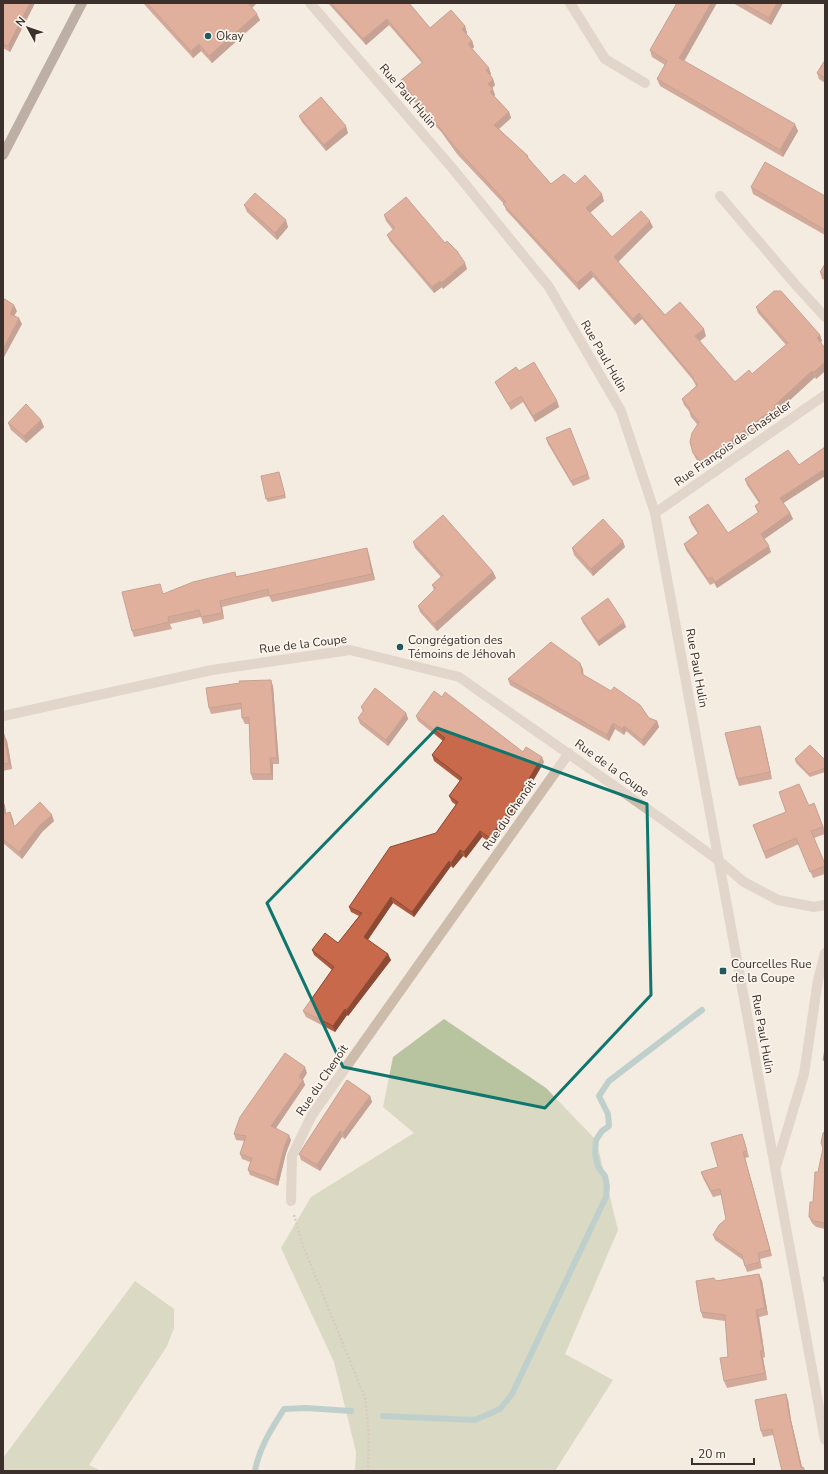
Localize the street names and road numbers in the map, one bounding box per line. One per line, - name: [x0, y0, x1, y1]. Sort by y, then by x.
- street label: Rue Paul Hulin: [376, 60, 440, 132]
- street label: Rue Paul Hulin: [577, 317, 631, 395]
- street label: Rue François de Chasteler: [671, 396, 795, 490]
- street label: Rue Paul Hulin: [682, 627, 712, 709]
- street label: Rue de la Coupe: [258, 631, 348, 657]
- street label: Rue de la Coupe: [572, 736, 652, 800]
- street label: Rue du Chenoit: [479, 776, 540, 854]
- street label: Rue Paul Hulin: [748, 993, 778, 1075]
- street label: Rue du Chenoit: [292, 1041, 352, 1119]

